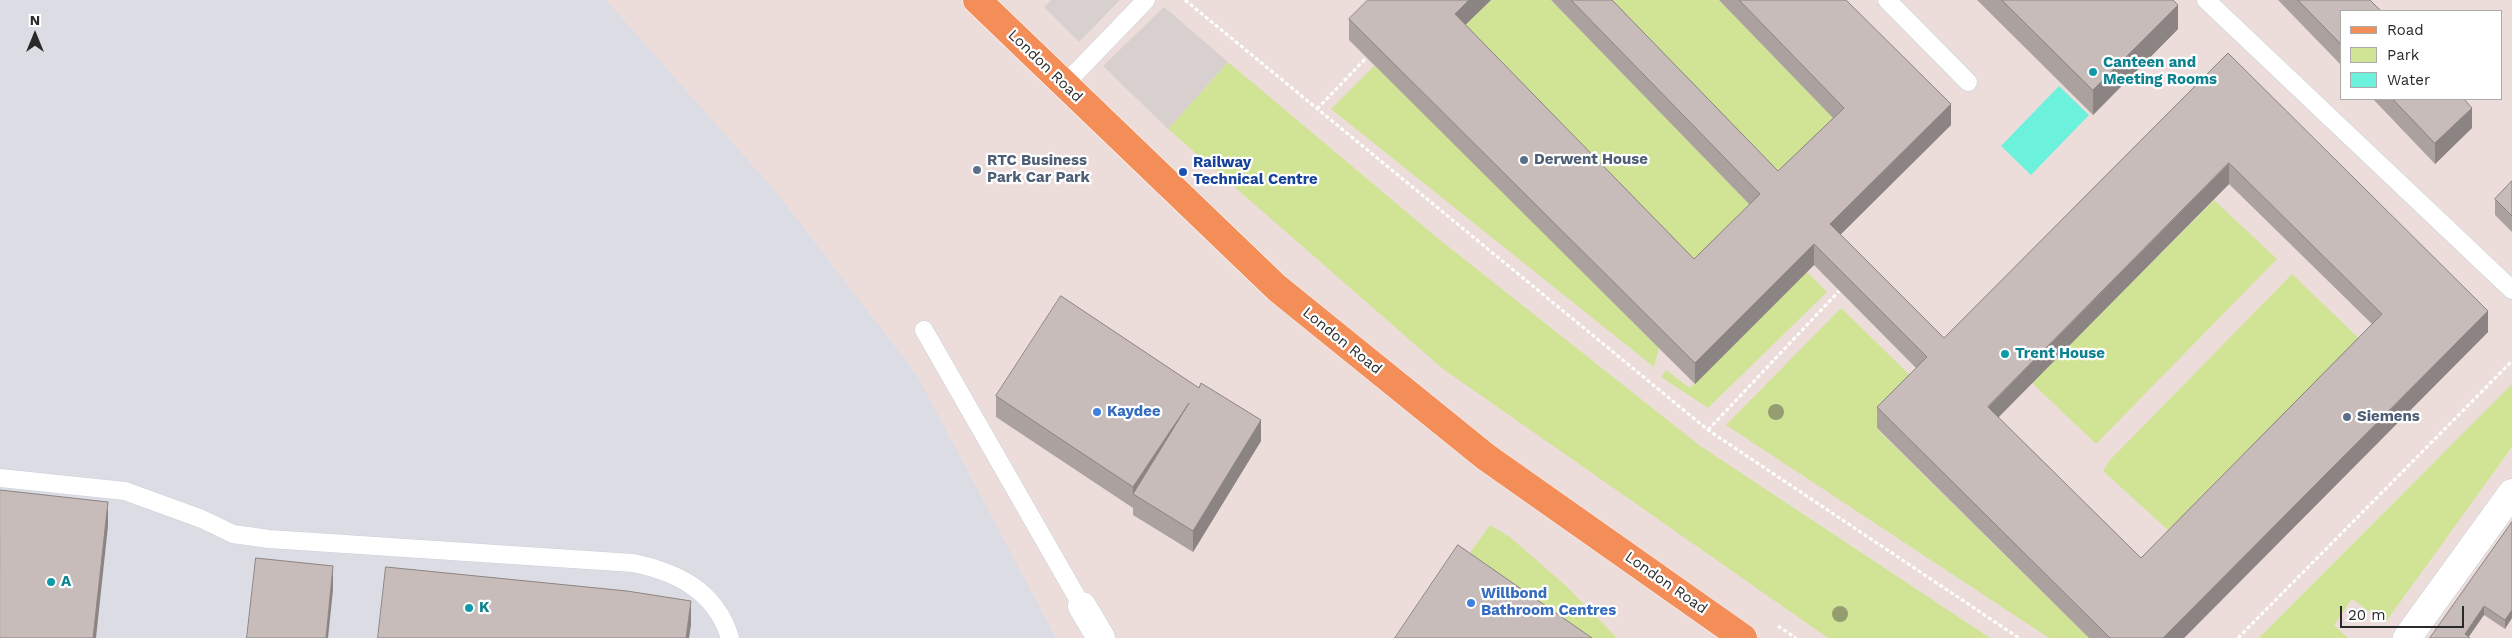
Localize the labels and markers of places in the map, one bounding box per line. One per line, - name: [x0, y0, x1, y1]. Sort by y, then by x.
- place label: Canteen and Meeting Rooms: [2103, 54, 2217, 89]
- marker: Canteen and Meeting Rooms: [2087, 66, 2099, 78]
- place label: Derwent House: [1534, 151, 1648, 169]
- place label: RTC Business Park Car Park: [987, 152, 1090, 187]
- place label: Railway Technical Centre: [1193, 154, 1318, 189]
- marker: Derwent House: [1518, 154, 1530, 166]
- marker: RTC Business Park Car Park: [971, 164, 983, 176]
- marker: Railway Technical Centre: [1177, 166, 1189, 178]
- place label: Trent House: [2015, 345, 2105, 363]
- marker: Trent House: [1999, 348, 2011, 360]
- place label: Kaydee: [1107, 403, 1161, 421]
- marker: Kaydee: [1091, 406, 1103, 418]
- place label: Siemens: [2357, 408, 2420, 426]
- marker: Siemens: [2341, 411, 2353, 423]
- place label: A: [61, 573, 71, 591]
- marker: A: [45, 576, 57, 588]
- place label: Willbond Bathroom Centres: [1481, 585, 1616, 620]
- marker: Willbond Bathroom Centres: [1465, 597, 1477, 609]
- place label: K: [479, 599, 489, 617]
- marker: K: [463, 602, 475, 614]

